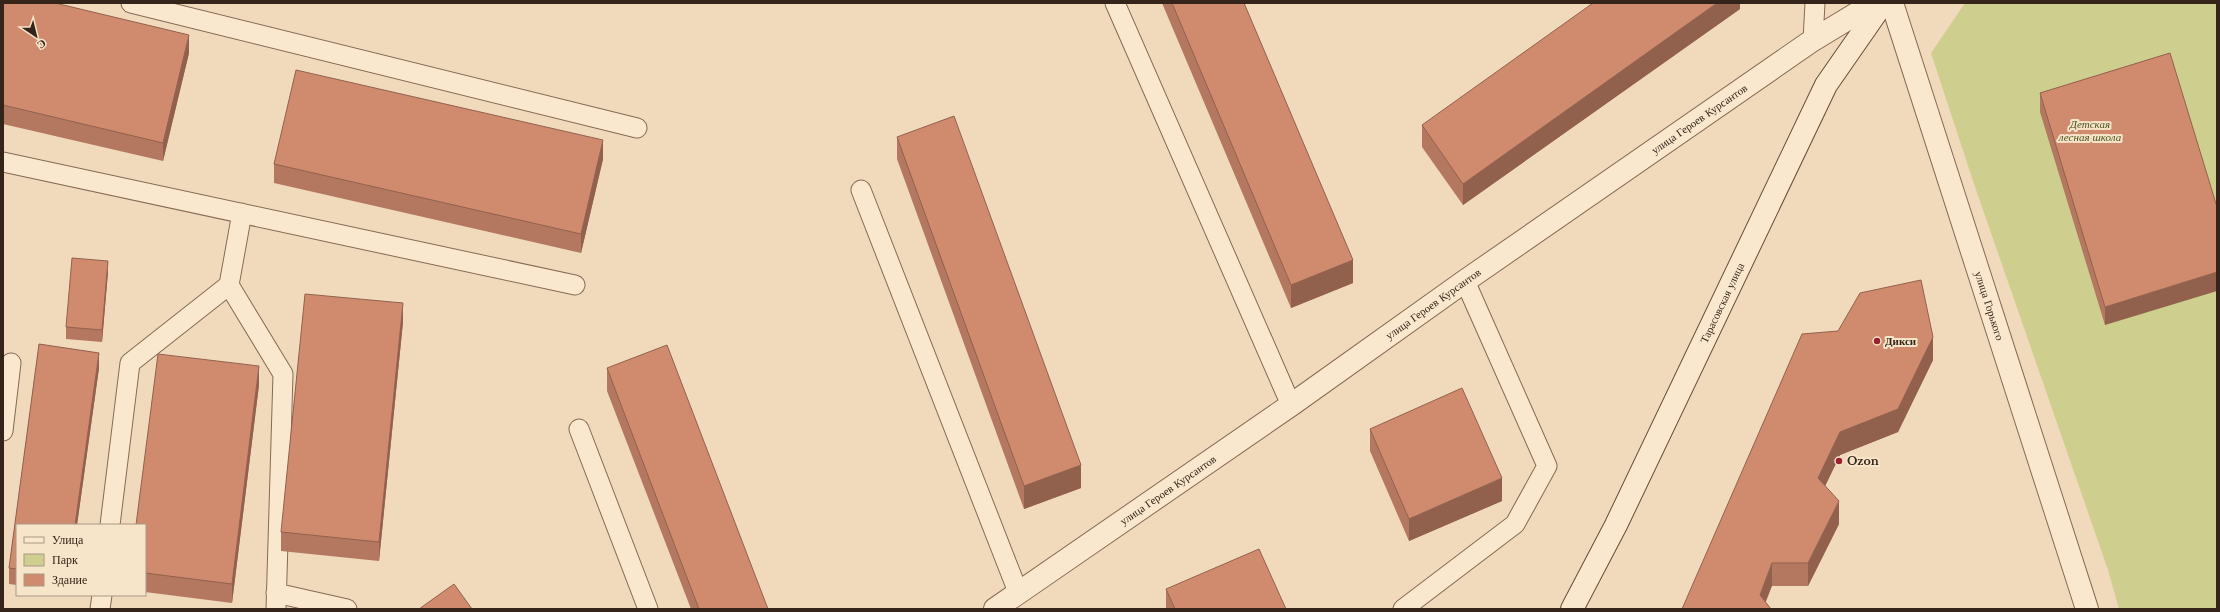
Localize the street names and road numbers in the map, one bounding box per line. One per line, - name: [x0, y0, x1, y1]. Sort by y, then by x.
- street label: улица Героев Курсантов: [1648, 81, 1750, 157]
- street label: Тарасовская улица: [1697, 260, 1747, 345]
- street label: улица Героев Курсантов: [1383, 265, 1484, 342]
- street label: улица Горького: [1972, 269, 2007, 343]
- street label: улица Героев Курсантов: [1117, 452, 1219, 528]

